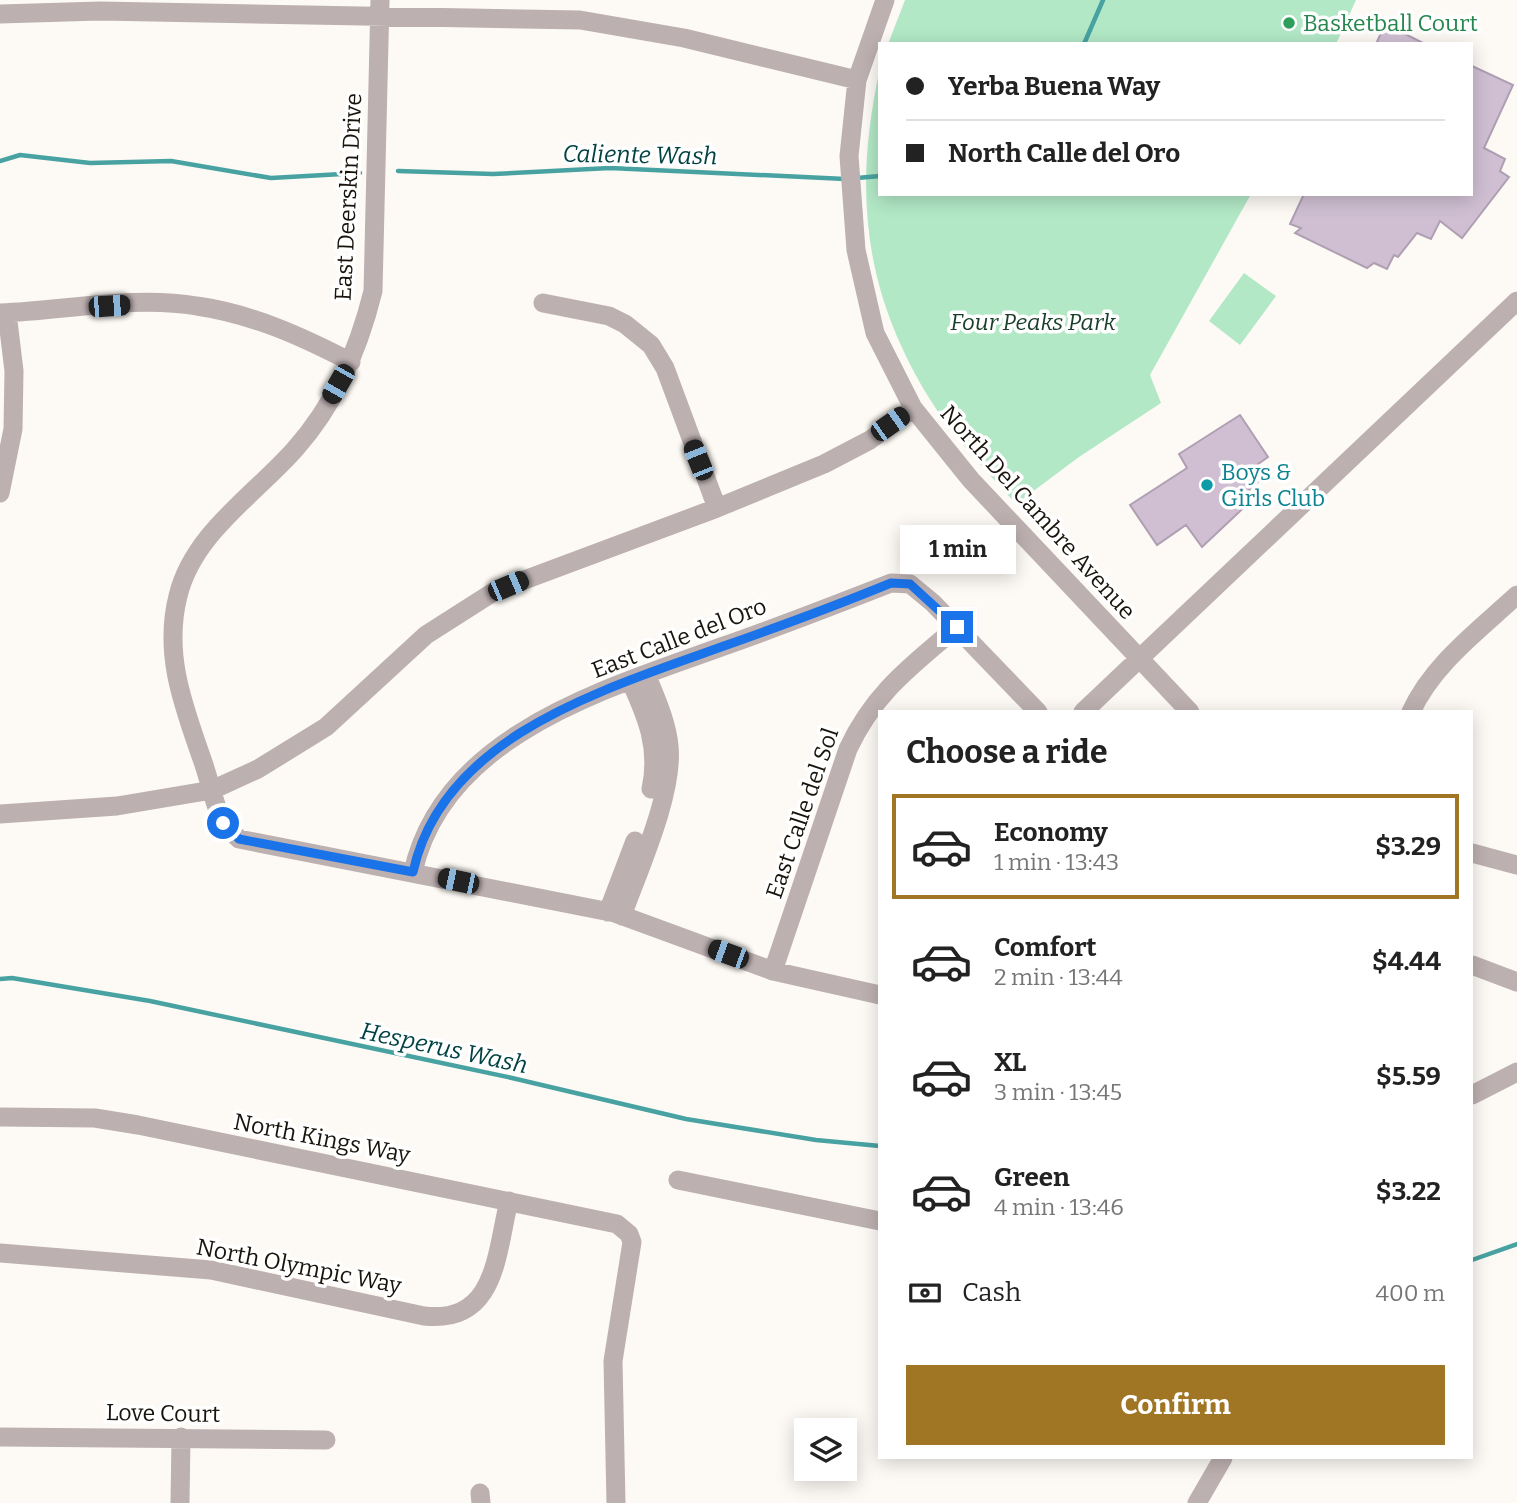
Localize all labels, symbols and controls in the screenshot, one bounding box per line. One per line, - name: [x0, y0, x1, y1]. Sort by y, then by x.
- place label: Basketball Court: [1303, 9, 1478, 37]
- marker: Basketball Court: [1281, 15, 1297, 31]
- text: Yerba Buena Way: [948, 71, 1160, 102]
- street label: East Deerskin Drive: [329, 92, 367, 302]
- text: North Calle del Oro: [948, 138, 1180, 169]
- water label: Caliente Wash: [562, 140, 718, 170]
- car: [88, 294, 131, 318]
- park label: Four Peaks Park: [950, 308, 1116, 336]
- car: [319, 361, 358, 407]
- street label: North Del Cambre Avenue: [934, 399, 1142, 625]
- car: [867, 403, 914, 445]
- car: [681, 437, 716, 483]
- place label: Boys & Girls Club: [1221, 458, 1325, 512]
- marker: Boys & Girls Club: [1199, 477, 1215, 493]
- callout: 1 min: [899, 526, 1015, 574]
- text: 1 min: [929, 535, 987, 563]
- car: [485, 568, 532, 604]
- street label: East Calle del Oro: [588, 592, 770, 684]
- route end: [941, 611, 973, 643]
- street label: East Calle del Sol: [760, 724, 844, 902]
- text: Choose a ride: [906, 733, 1107, 771]
- route start: [207, 807, 239, 839]
- icon: car: [910, 815, 973, 878]
- text: Economy: [994, 817, 1108, 848]
- text: $3.29: [1375, 831, 1441, 862]
- text: 1 min · 13:43: [994, 848, 1119, 876]
- car: [436, 866, 481, 896]
- icon: car: [910, 930, 973, 993]
- text: Comfort: [994, 932, 1097, 963]
- car: [705, 937, 752, 971]
- text: $4.44: [1372, 946, 1441, 977]
- text: 2 min · 13:44: [994, 963, 1123, 991]
- water label: Hesperus Wash: [358, 1017, 530, 1079]
- icon: car: [910, 1045, 973, 1108]
- text: XL: [994, 1047, 1026, 1078]
- text: $5.59: [1376, 1061, 1441, 1092]
- text: 3 min · 13:45: [994, 1078, 1122, 1106]
- street label: North Kings Way: [231, 1107, 414, 1169]
- icon: car: [910, 1160, 973, 1223]
- text: Green: [994, 1162, 1070, 1193]
- text: $3.22: [1376, 1176, 1441, 1207]
- text: 4 min · 13:46: [994, 1193, 1124, 1221]
- street label: North Olympic Way: [194, 1232, 405, 1300]
- icon: cash: [906, 1274, 944, 1312]
- text: Cash: [962, 1277, 1021, 1308]
- text: 400 m: [1376, 1279, 1445, 1307]
- button: Confirm: [906, 1365, 1445, 1445]
- street label: Love Court: [106, 1398, 220, 1428]
- map controls: [794, 1418, 857, 1481]
- button: layers: [794, 1418, 857, 1481]

